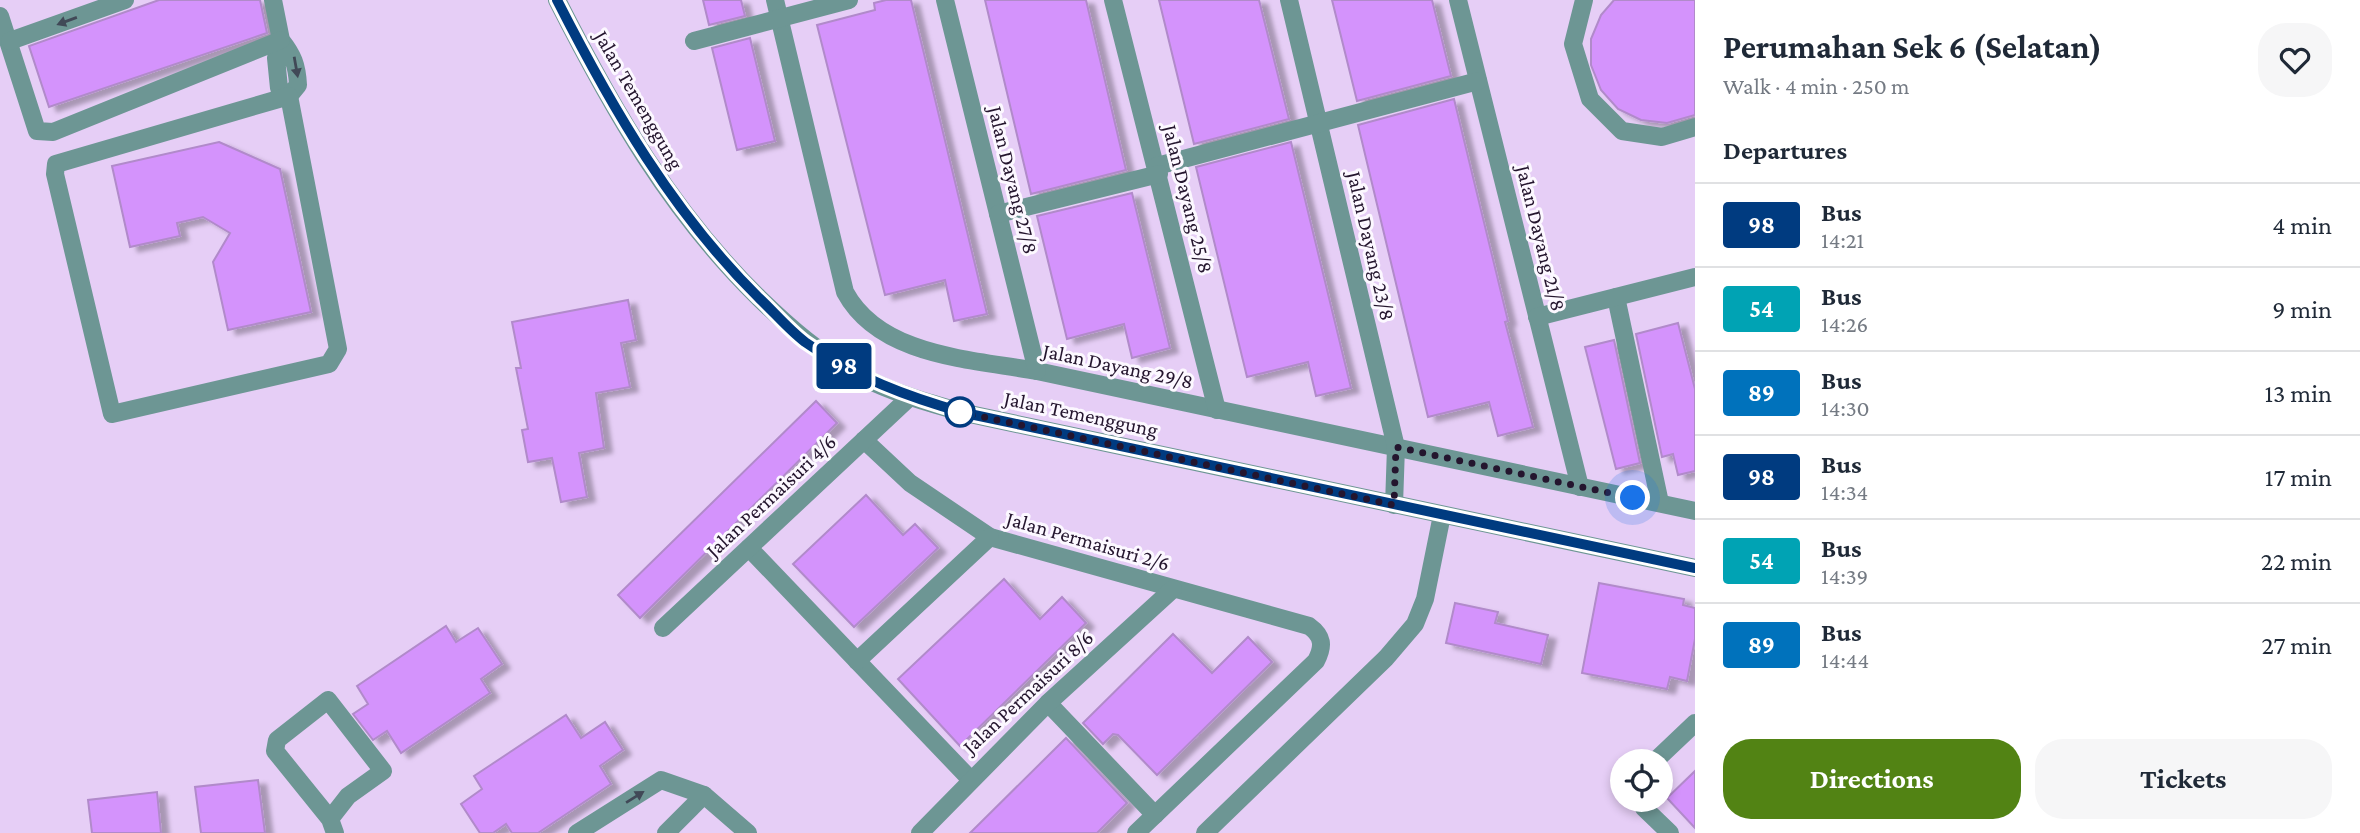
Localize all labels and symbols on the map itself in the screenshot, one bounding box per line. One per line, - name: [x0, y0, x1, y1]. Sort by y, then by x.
- one-way arrow: [57, 16, 78, 27]
- street label: Jalan Temenggung: [588, 25, 689, 174]
- one-way arrow: [291, 56, 302, 78]
- street label: Jalan Dayang 27/8: [983, 102, 1043, 256]
- street label: Jalan Dayang 25/8: [1157, 120, 1218, 276]
- street label: Jalan Dayang 21/8: [1511, 161, 1571, 313]
- street label: Jalan Dayang 23/8: [1342, 167, 1400, 323]
- street label: Jalan Dayang 29/8: [1039, 338, 1195, 394]
- line badge: 98: [812, 343, 876, 389]
- street label: Jalan Temenggung: [1000, 386, 1160, 442]
- unlabelled marker: [945, 397, 975, 427]
- street label: Jalan Permaisuri 4/6: [699, 430, 841, 564]
- your location: [1615, 480, 1650, 515]
- street label: Jalan Permaisuri 2/6: [1002, 506, 1172, 576]
- street label: Jalan Permaisuri 8/6: [956, 625, 1098, 760]
- one-way arrow: [625, 790, 645, 803]

